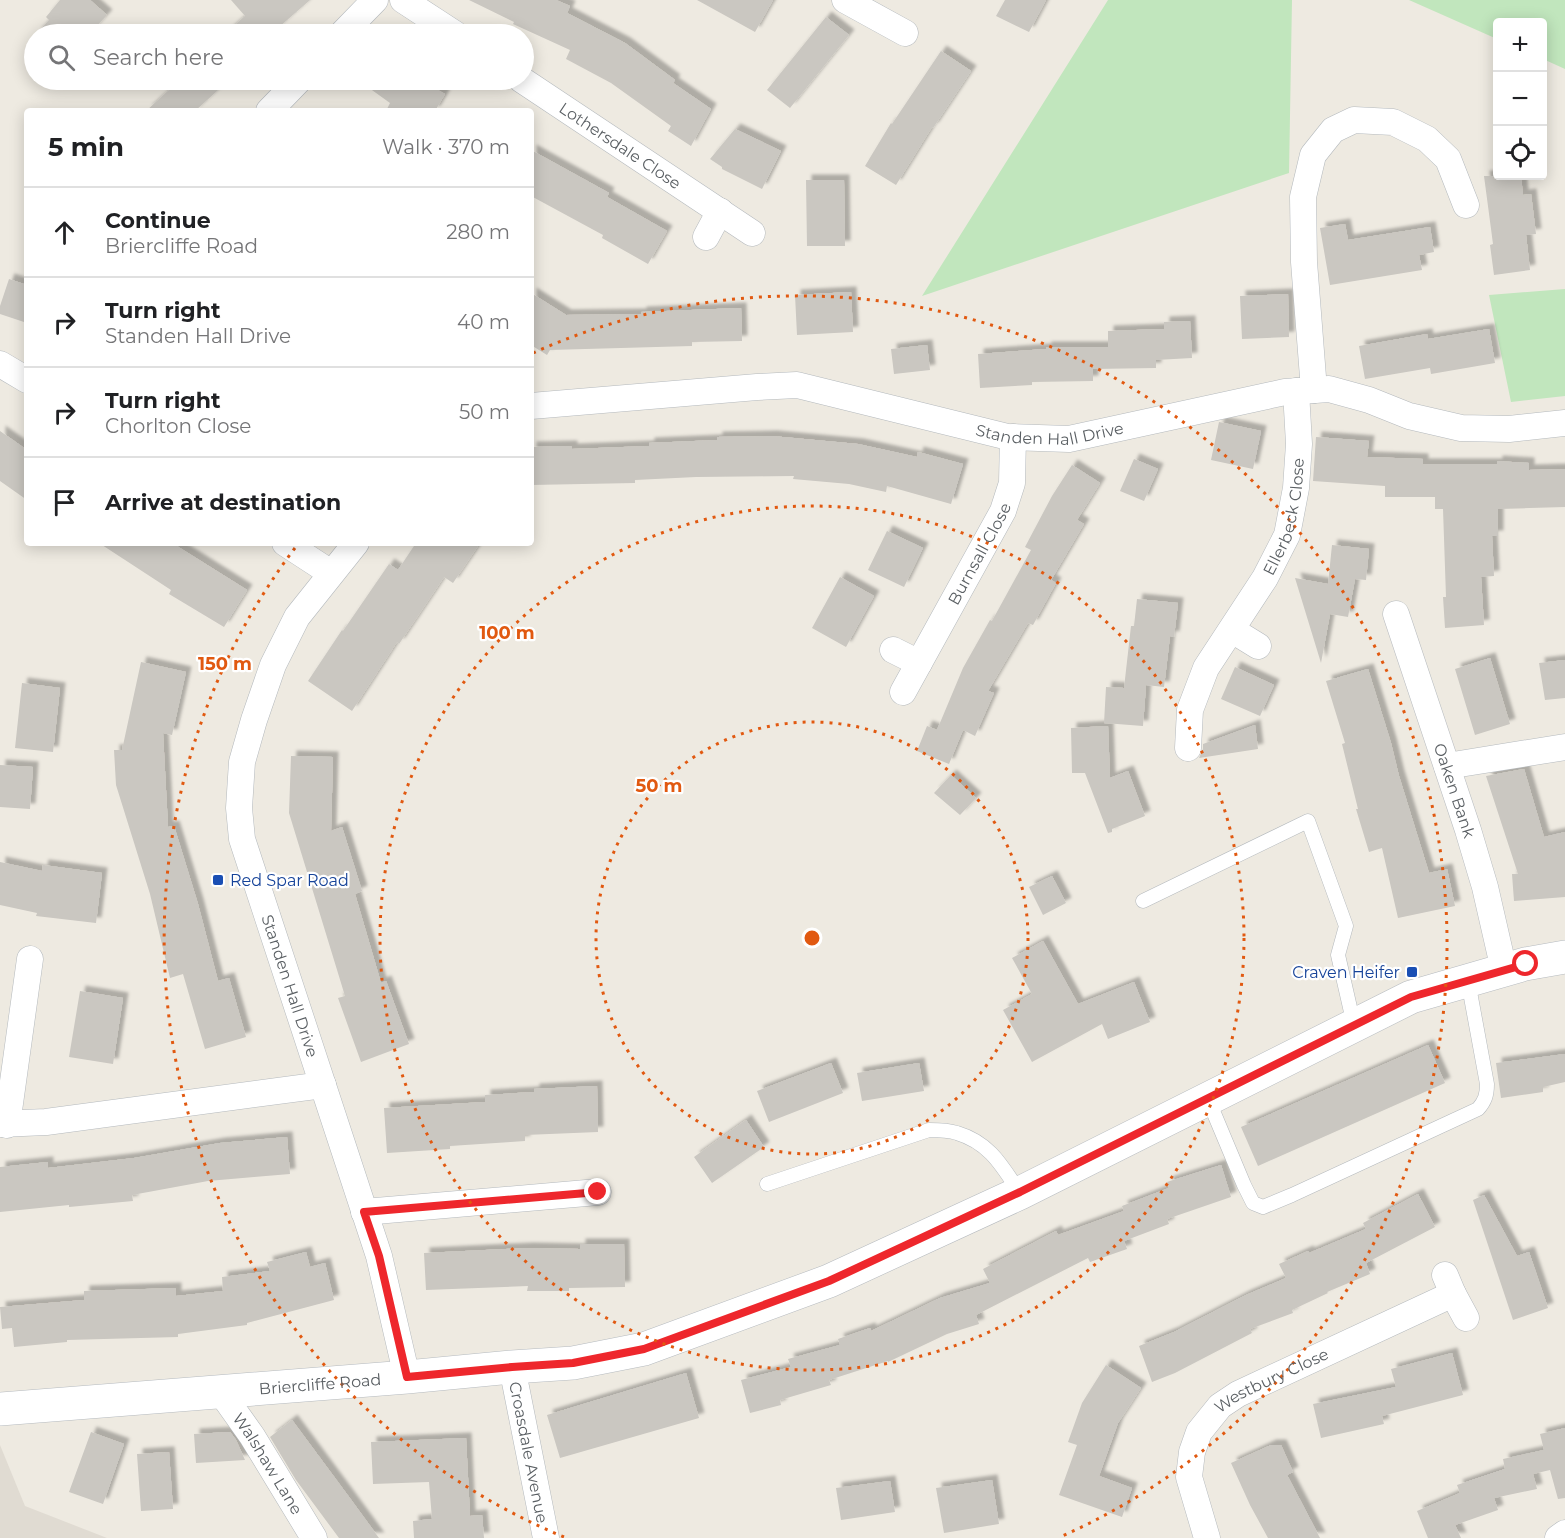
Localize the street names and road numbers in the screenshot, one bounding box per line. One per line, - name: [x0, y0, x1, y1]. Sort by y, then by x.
- street label: Lothersdale Close: [556, 98, 685, 193]
- street label: Standen Hall Drive: [974, 418, 1125, 449]
- street label: Ellerbeck Close: [1259, 457, 1308, 578]
- street label: Burnsall Close: [944, 501, 1014, 608]
- street label: Oaken Bank: [1430, 741, 1479, 840]
- street label: Standen Hall Drive: [258, 912, 323, 1060]
- street label: Westbury Close: [1211, 1344, 1331, 1417]
- street label: Briercliffe Road: [258, 1370, 382, 1398]
- street label: Croasdale Avenue: [506, 1380, 552, 1525]
- street label: Walshaw Lane: [229, 1409, 307, 1518]

